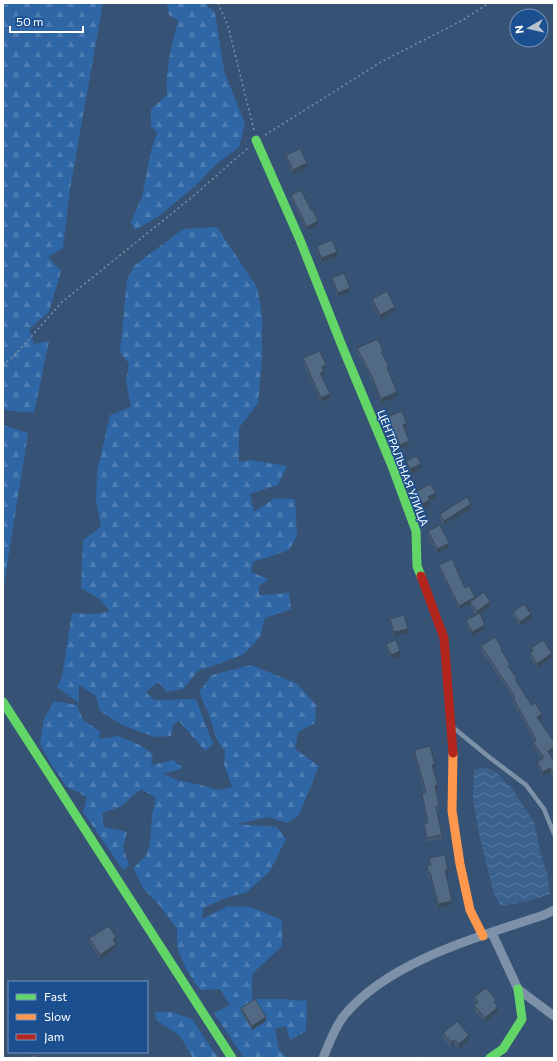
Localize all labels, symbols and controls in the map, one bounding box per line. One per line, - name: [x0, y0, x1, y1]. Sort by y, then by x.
- scale bar: [10, 8, 83, 34]
- north arrow: [509, 8, 549, 48]
- text: 50 m: [16, 14, 44, 28]
- text: N: [512, 24, 526, 34]
- street label: ЦЕНТРАЛЬНАЯ УЛИЦА: [375, 408, 432, 528]
- legend: [8, 981, 148, 1053]
- text: Fast: [44, 989, 67, 1003]
- text: Slow: [44, 1009, 71, 1023]
- text: Jam: [44, 1029, 64, 1044]

